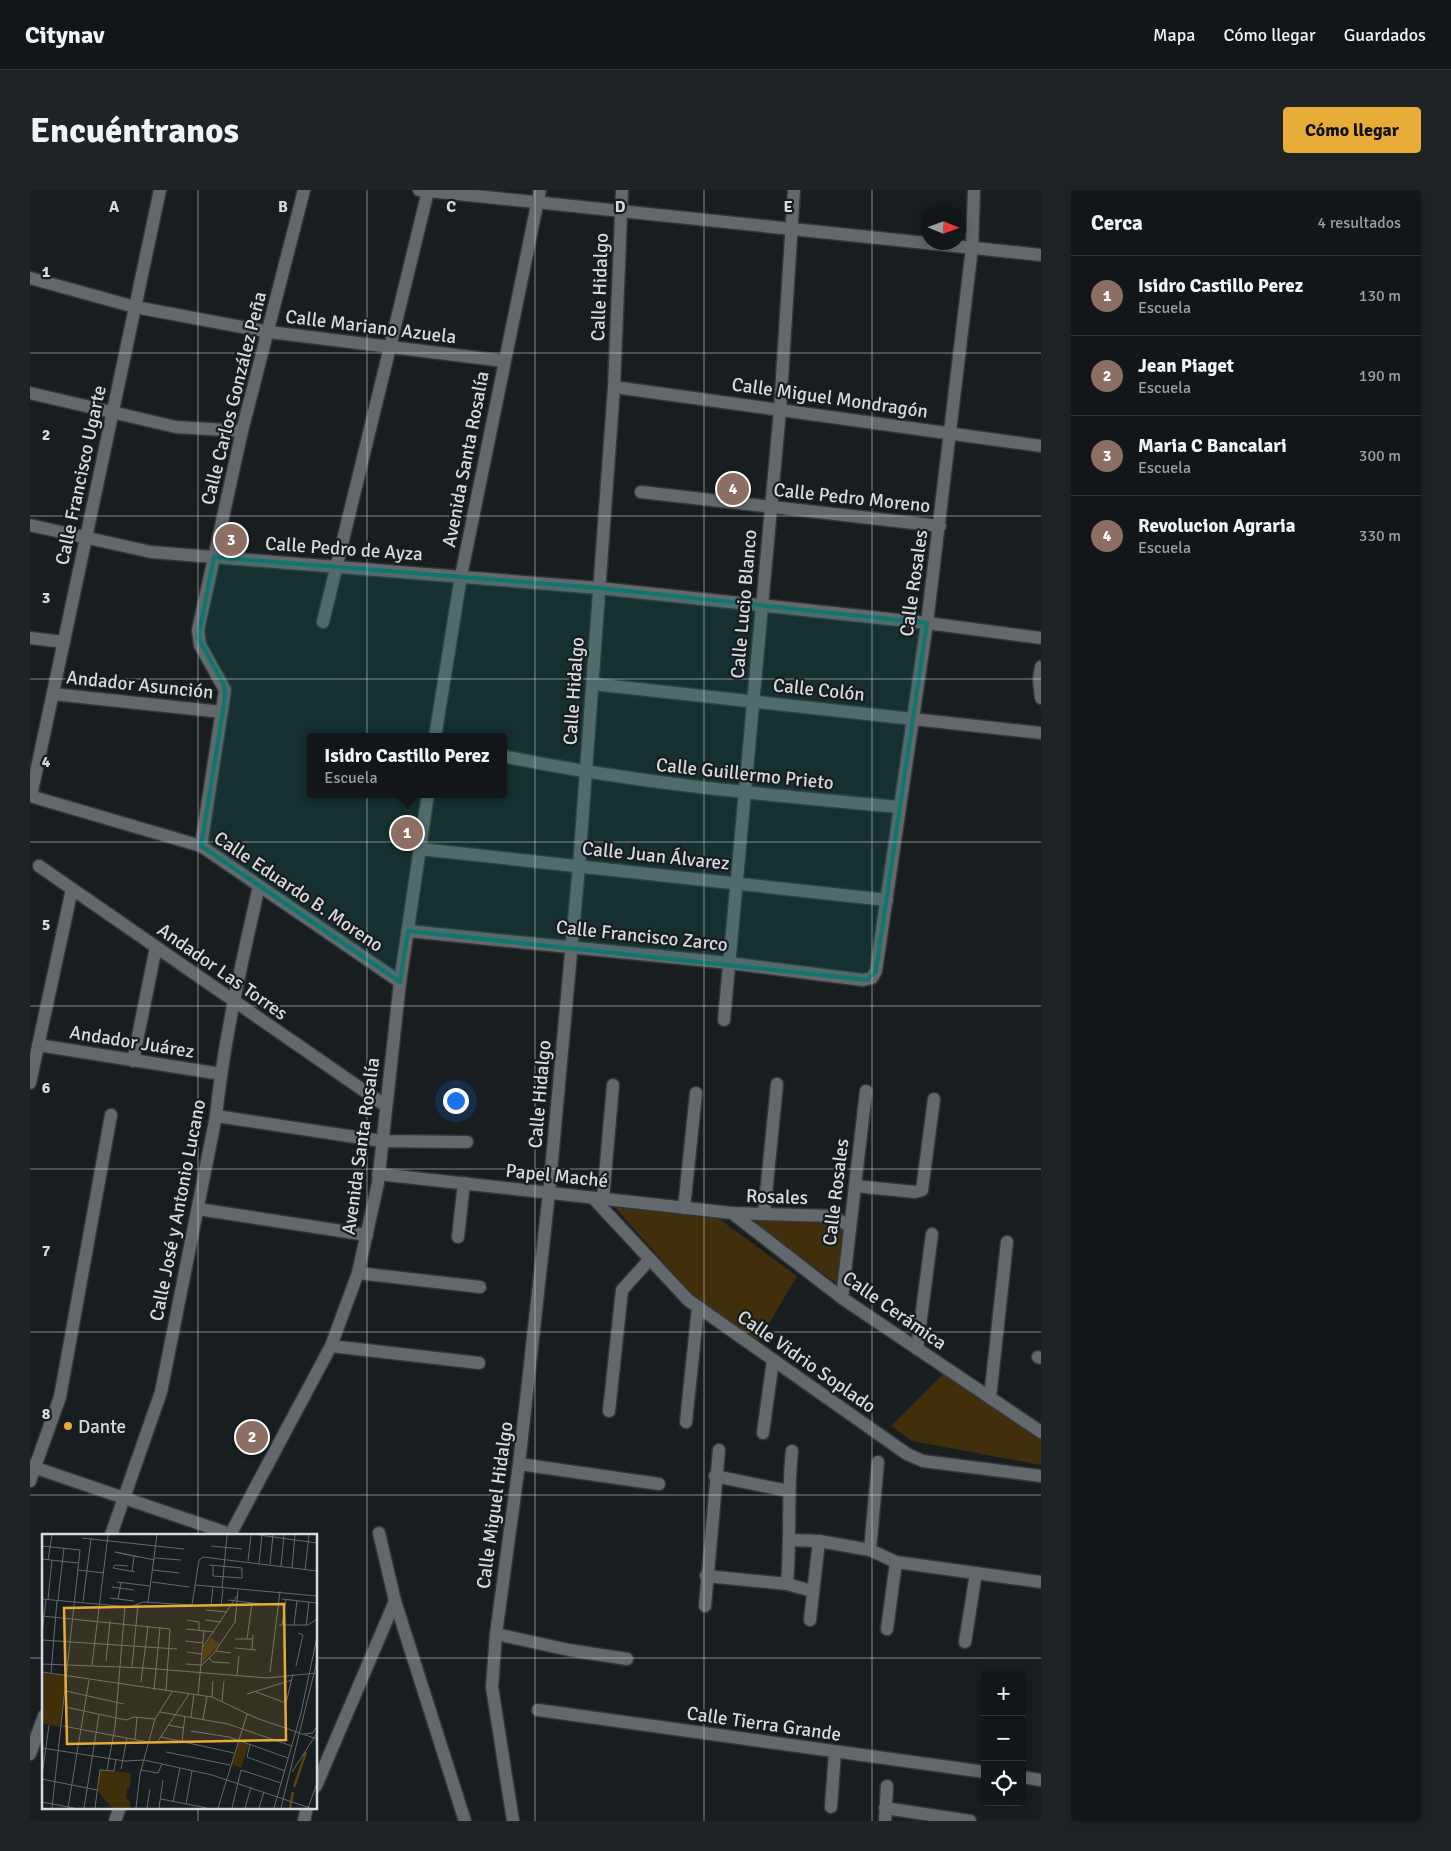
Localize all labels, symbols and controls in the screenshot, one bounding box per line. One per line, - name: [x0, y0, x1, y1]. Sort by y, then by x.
- text: Citynav: [25, 20, 104, 50]
- text: Mapa: [1153, 24, 1195, 46]
- text: Cómo llegar: [1223, 24, 1316, 46]
- text: Guardados: [1344, 24, 1426, 46]
- button: Cómo llegar: [1283, 107, 1421, 153]
- text: Encuéntranos: [30, 109, 239, 152]
- text: A: [109, 197, 120, 217]
- text: B: [278, 197, 288, 217]
- text: C: [446, 197, 456, 217]
- text: D: [615, 197, 626, 217]
- text: E: [783, 197, 793, 217]
- north arrow: [921, 205, 966, 250]
- text: Cerca: [1091, 210, 1143, 236]
- text: 4 resultados: [1318, 213, 1401, 233]
- street label: Calle Hidalgo: [586, 232, 614, 342]
- text: 1: [42, 262, 51, 282]
- text: Isidro Castillo Perez: [1138, 274, 1303, 298]
- text: 1: [1103, 286, 1111, 306]
- text: 130 m: [1359, 286, 1401, 306]
- street label: Calle Carlos González Peña: [196, 289, 272, 507]
- text: Escuela: [1138, 298, 1191, 318]
- street label: Calle Mariano Azuela: [284, 305, 458, 349]
- text: Jean Piaget: [1138, 354, 1234, 378]
- text: 2: [1103, 366, 1111, 386]
- text: 190 m: [1359, 366, 1401, 386]
- street label: Avenida Santa Rosalía: [437, 369, 495, 549]
- street label: Calle Miguel Mondragón: [730, 372, 930, 424]
- text: Escuela: [1138, 378, 1191, 398]
- street label: Calle Francisco Ugarte: [50, 383, 112, 567]
- text: 2: [42, 425, 50, 445]
- text: Maria C Bancalari: [1138, 434, 1287, 458]
- text: 3: [1103, 446, 1111, 466]
- text: 300 m: [1359, 446, 1401, 466]
- text: Escuela: [1138, 458, 1191, 478]
- pin: 4: [717, 470, 749, 508]
- street label: Calle Pedro Moreno: [772, 478, 932, 518]
- text: Revolucion Agraria: [1138, 514, 1296, 538]
- pin: 3: [215, 521, 247, 559]
- text: 4: [1103, 526, 1111, 546]
- text: 330 m: [1359, 526, 1401, 546]
- street label: Calle Rosales: [895, 528, 933, 638]
- street label: Calle Lucio Blanco: [726, 529, 762, 680]
- street label: Calle Pedro de Ayza: [264, 532, 424, 566]
- text: Escuela: [1138, 538, 1191, 558]
- text: 3: [42, 588, 50, 608]
- street label: Calle Hidalgo: [558, 636, 590, 746]
- street label: Andador Asunción: [65, 665, 215, 705]
- street label: Calle Colón: [772, 673, 866, 707]
- popup: [307, 733, 507, 798]
- text: Isidro Castillo Perez: [324, 744, 490, 768]
- text: 4: [42, 752, 51, 772]
- street label: Calle Guillermo Prieto: [655, 753, 835, 795]
- text: Escuela: [324, 768, 378, 788]
- pin: 1: [391, 814, 423, 852]
- street label: Calle Eduardo B. Moreno: [209, 826, 388, 958]
- street label: Calle Juan Álvarez: [581, 836, 731, 876]
- text: 5: [42, 915, 50, 935]
- street label: Calle Francisco Zarco: [555, 915, 729, 957]
- street label: Andador Las Torres: [153, 918, 292, 1026]
- street label: Andador Juárez: [68, 1020, 196, 1064]
- street label: Calle Hidalgo: [523, 1039, 557, 1149]
- street label: Avenida Santa Rosalía: [337, 1056, 385, 1236]
- text: 6: [42, 1078, 51, 1098]
- your location: [443, 1088, 469, 1114]
- street label: Calle José y Antonio Lucano: [145, 1097, 211, 1323]
- street label: Calle Rosales: [818, 1137, 854, 1247]
- street label: Papel Maché: [504, 1159, 609, 1193]
- street label: Rosales: [745, 1184, 808, 1210]
- text: 7: [42, 1241, 51, 1261]
- street label: Calle Cerámica: [838, 1266, 951, 1356]
- street label: Calle Vidrio Soplado: [732, 1305, 880, 1419]
- text: 8: [42, 1404, 51, 1424]
- place label: Dante: [78, 1415, 126, 1439]
- pin: 2: [236, 1418, 268, 1456]
- marker: Dante: [62, 1420, 74, 1432]
- street label: Calle Miguel Hidalgo: [471, 1420, 519, 1590]
- inset map: [42, 1534, 318, 1808]
- map controls: [981, 1671, 1026, 1806]
- button: +: [981, 1671, 1026, 1716]
- street label: Calle Tierra Grande: [685, 1701, 843, 1747]
- button: −: [981, 1716, 1026, 1761]
- button: locate: [981, 1761, 1026, 1806]

